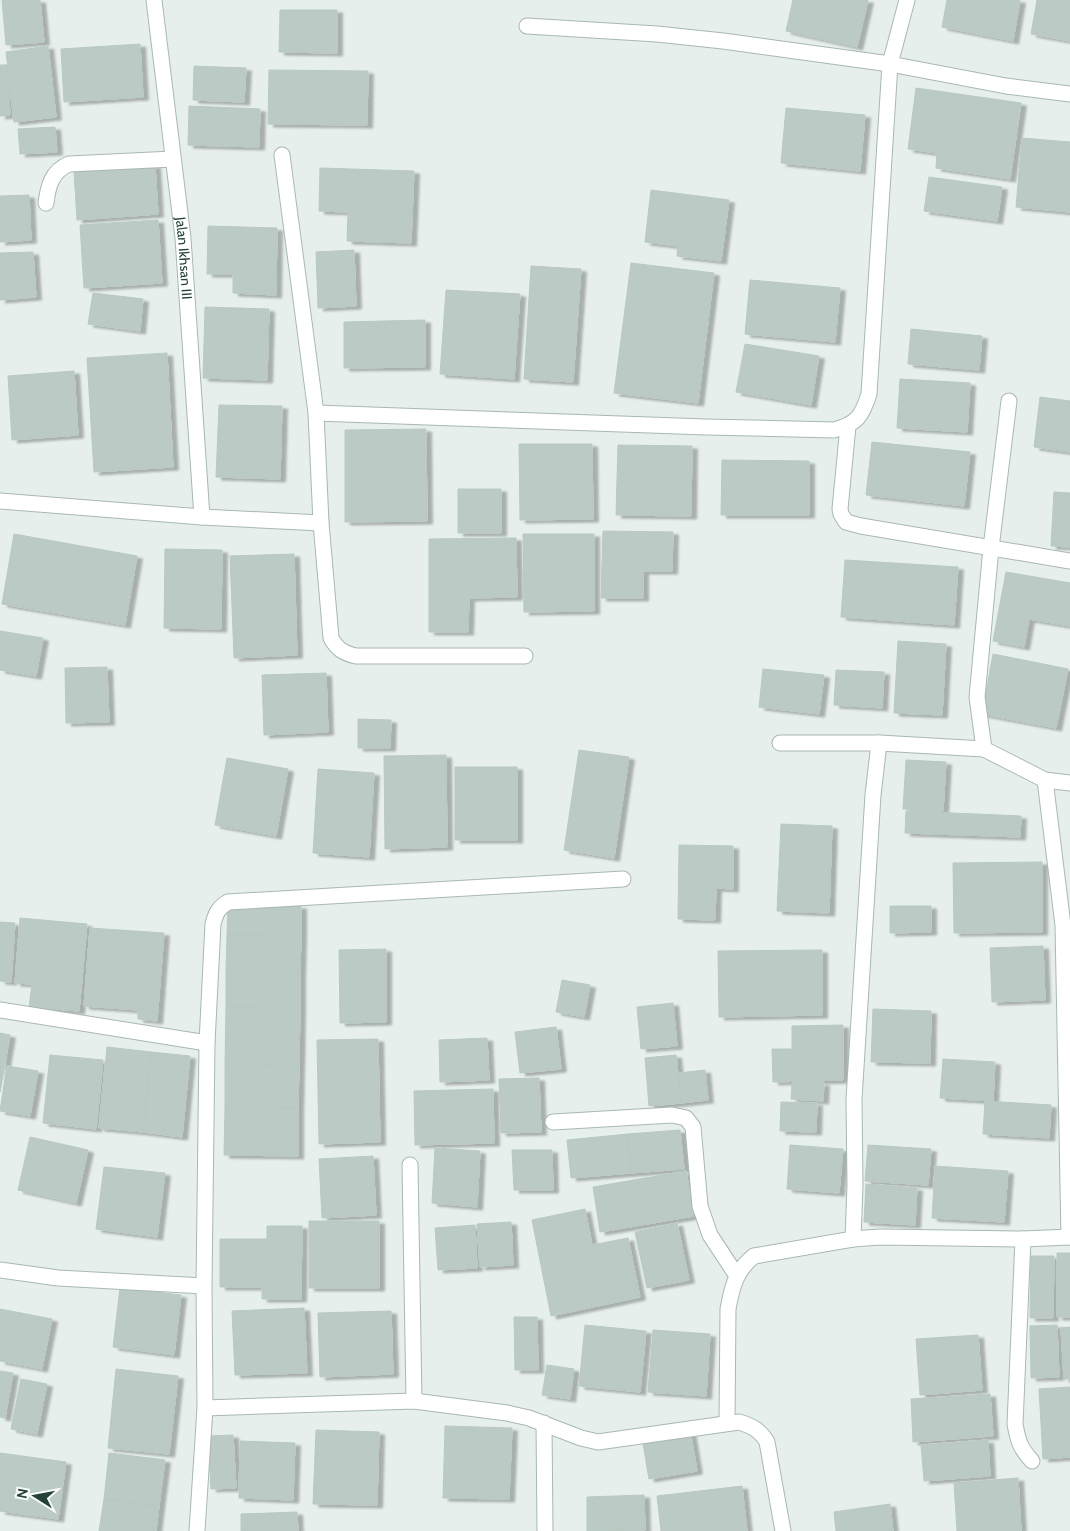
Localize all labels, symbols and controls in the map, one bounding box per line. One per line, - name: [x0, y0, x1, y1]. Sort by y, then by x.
- street label: Jalan Ikhsan III: [171, 215, 196, 300]
- north arrow: [10, 1471, 60, 1521]
- text: N: [12, 1487, 32, 1500]

